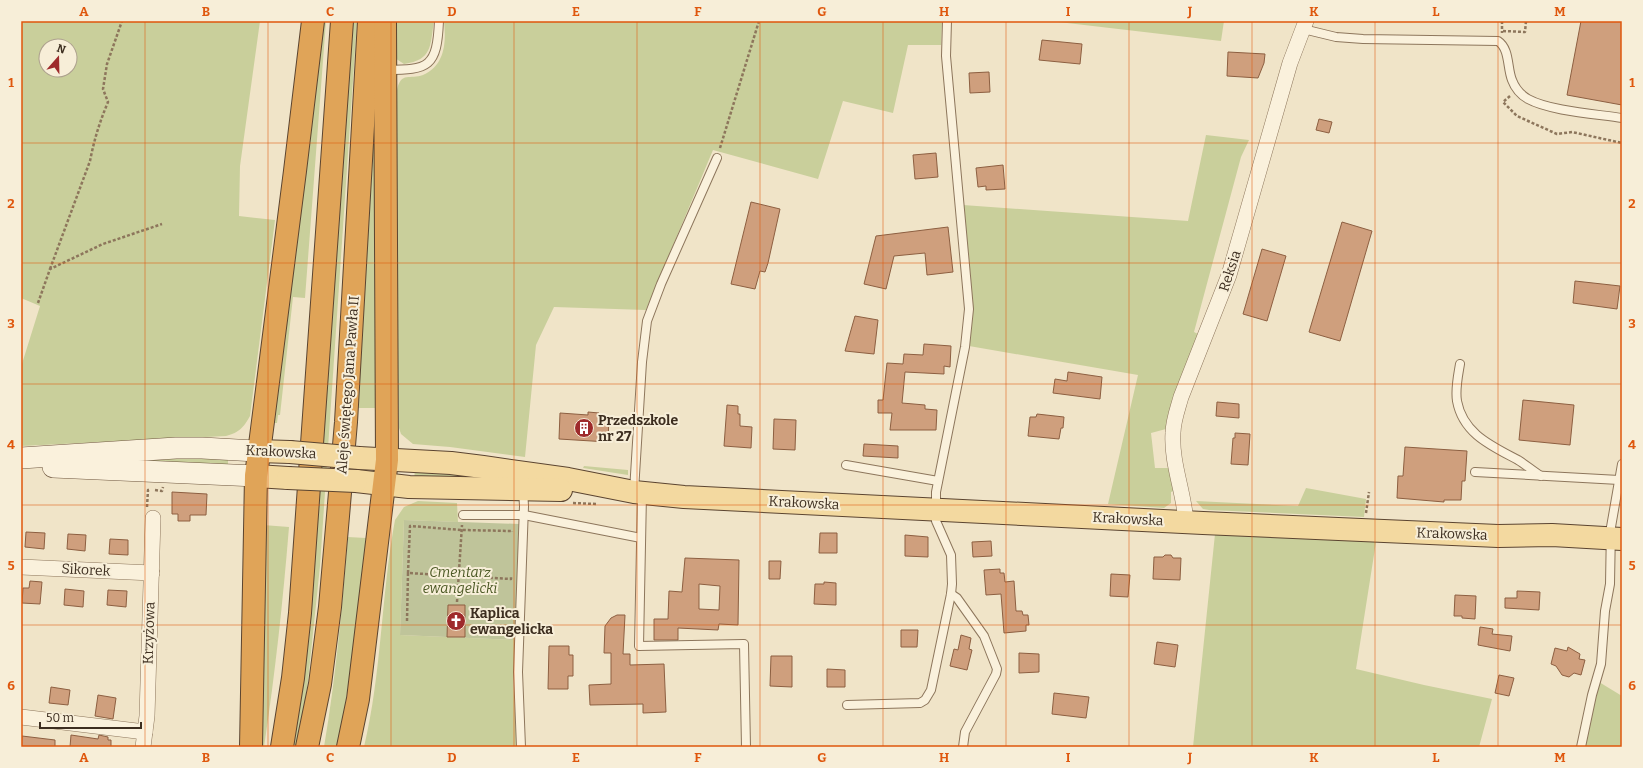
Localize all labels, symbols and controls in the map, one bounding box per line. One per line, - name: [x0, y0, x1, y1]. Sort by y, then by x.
- text: A: [79, 4, 89, 19]
- text: B: [202, 4, 210, 19]
- text: C: [326, 4, 334, 19]
- text: D: [447, 4, 457, 19]
- text: E: [572, 4, 580, 19]
- text: F: [694, 4, 702, 19]
- text: G: [817, 4, 827, 19]
- text: H: [939, 4, 949, 19]
- text: I: [1066, 4, 1071, 19]
- text: J: [1187, 4, 1193, 19]
- text: K: [1309, 4, 1319, 19]
- text: L: [1432, 4, 1440, 19]
- text: M: [1554, 4, 1566, 19]
- north arrow: [38, 38, 78, 78]
- text: N: [55, 42, 68, 57]
- text: 1: [8, 75, 14, 90]
- text: 1: [1629, 75, 1635, 90]
- text: 2: [7, 196, 15, 211]
- text: 2: [1628, 196, 1636, 211]
- street label: Reksia: [1215, 248, 1245, 294]
- street label: Aleje świętego Jana Pawła II: [333, 295, 363, 475]
- text: 3: [7, 316, 15, 331]
- text: 3: [1628, 316, 1636, 331]
- place label: Przedszkole nr 27: [598, 412, 678, 445]
- building icon: Przedszkole nr 27: [573, 417, 595, 439]
- text: 4: [7, 437, 15, 452]
- text: 4: [1628, 437, 1636, 452]
- street label: Krakowska: [245, 442, 317, 462]
- street label: Krakowska: [768, 493, 840, 513]
- street label: Krakowska: [1092, 509, 1164, 529]
- street label: Krakowska: [1416, 524, 1488, 544]
- text: 5: [7, 558, 15, 573]
- text: 5: [1628, 558, 1636, 573]
- street label: Sikorek: [61, 560, 111, 580]
- park label: Cmentarz ewangelicki: [423, 564, 497, 597]
- street label: Krzyżowa: [139, 601, 159, 665]
- place label: Kaplica ewangelicka: [470, 605, 553, 638]
- church icon: Kaplica ewangelicka: [445, 610, 467, 632]
- text: 6: [7, 678, 15, 693]
- text: 6: [1628, 678, 1636, 693]
- scale bar: [40, 704, 141, 730]
- text: 50 m: [46, 711, 75, 725]
- text: A: [79, 750, 89, 765]
- text: B: [202, 750, 210, 765]
- text: C: [326, 750, 334, 765]
- text: D: [447, 750, 457, 765]
- text: E: [572, 750, 580, 765]
- text: F: [694, 750, 702, 765]
- text: G: [817, 750, 827, 765]
- text: H: [939, 750, 949, 765]
- text: I: [1066, 750, 1071, 765]
- text: J: [1187, 750, 1193, 765]
- text: K: [1309, 750, 1319, 765]
- text: L: [1432, 750, 1440, 765]
- text: M: [1554, 750, 1566, 765]

